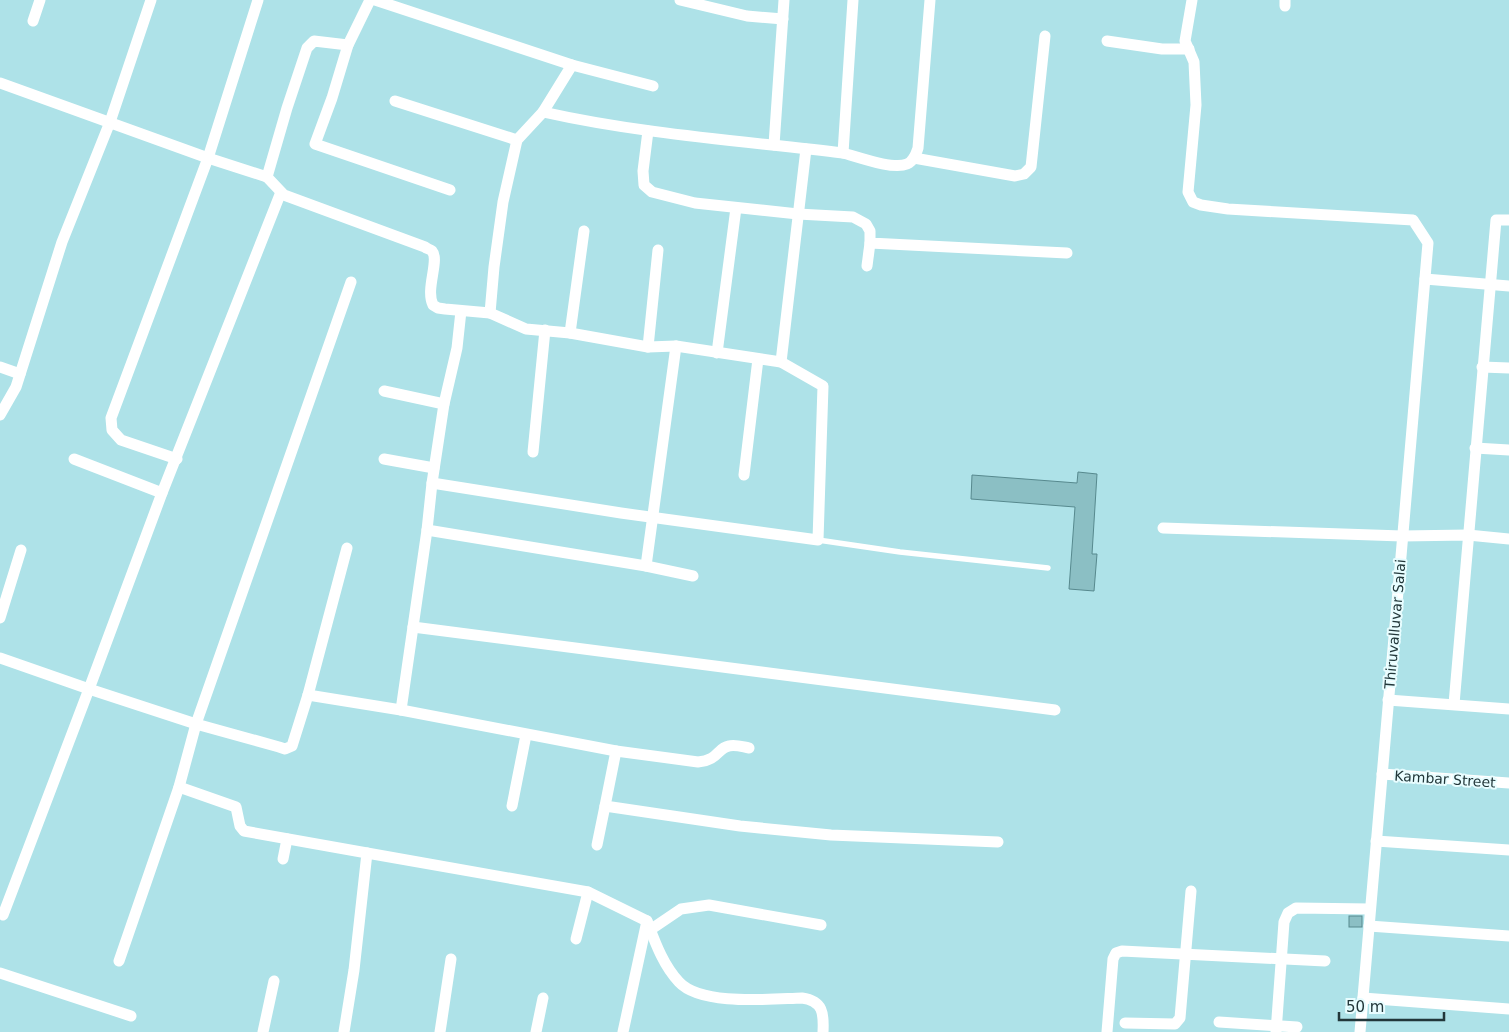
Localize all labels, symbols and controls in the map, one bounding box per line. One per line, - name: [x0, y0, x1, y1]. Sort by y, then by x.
- street label: Thiruvalluvar Salai: [1381, 558, 1409, 691]
- street label: Kambar Street: [1394, 767, 1497, 791]
- scale bar: [1339, 990, 1444, 1022]
- text: 50 m: [1346, 998, 1384, 1016]

